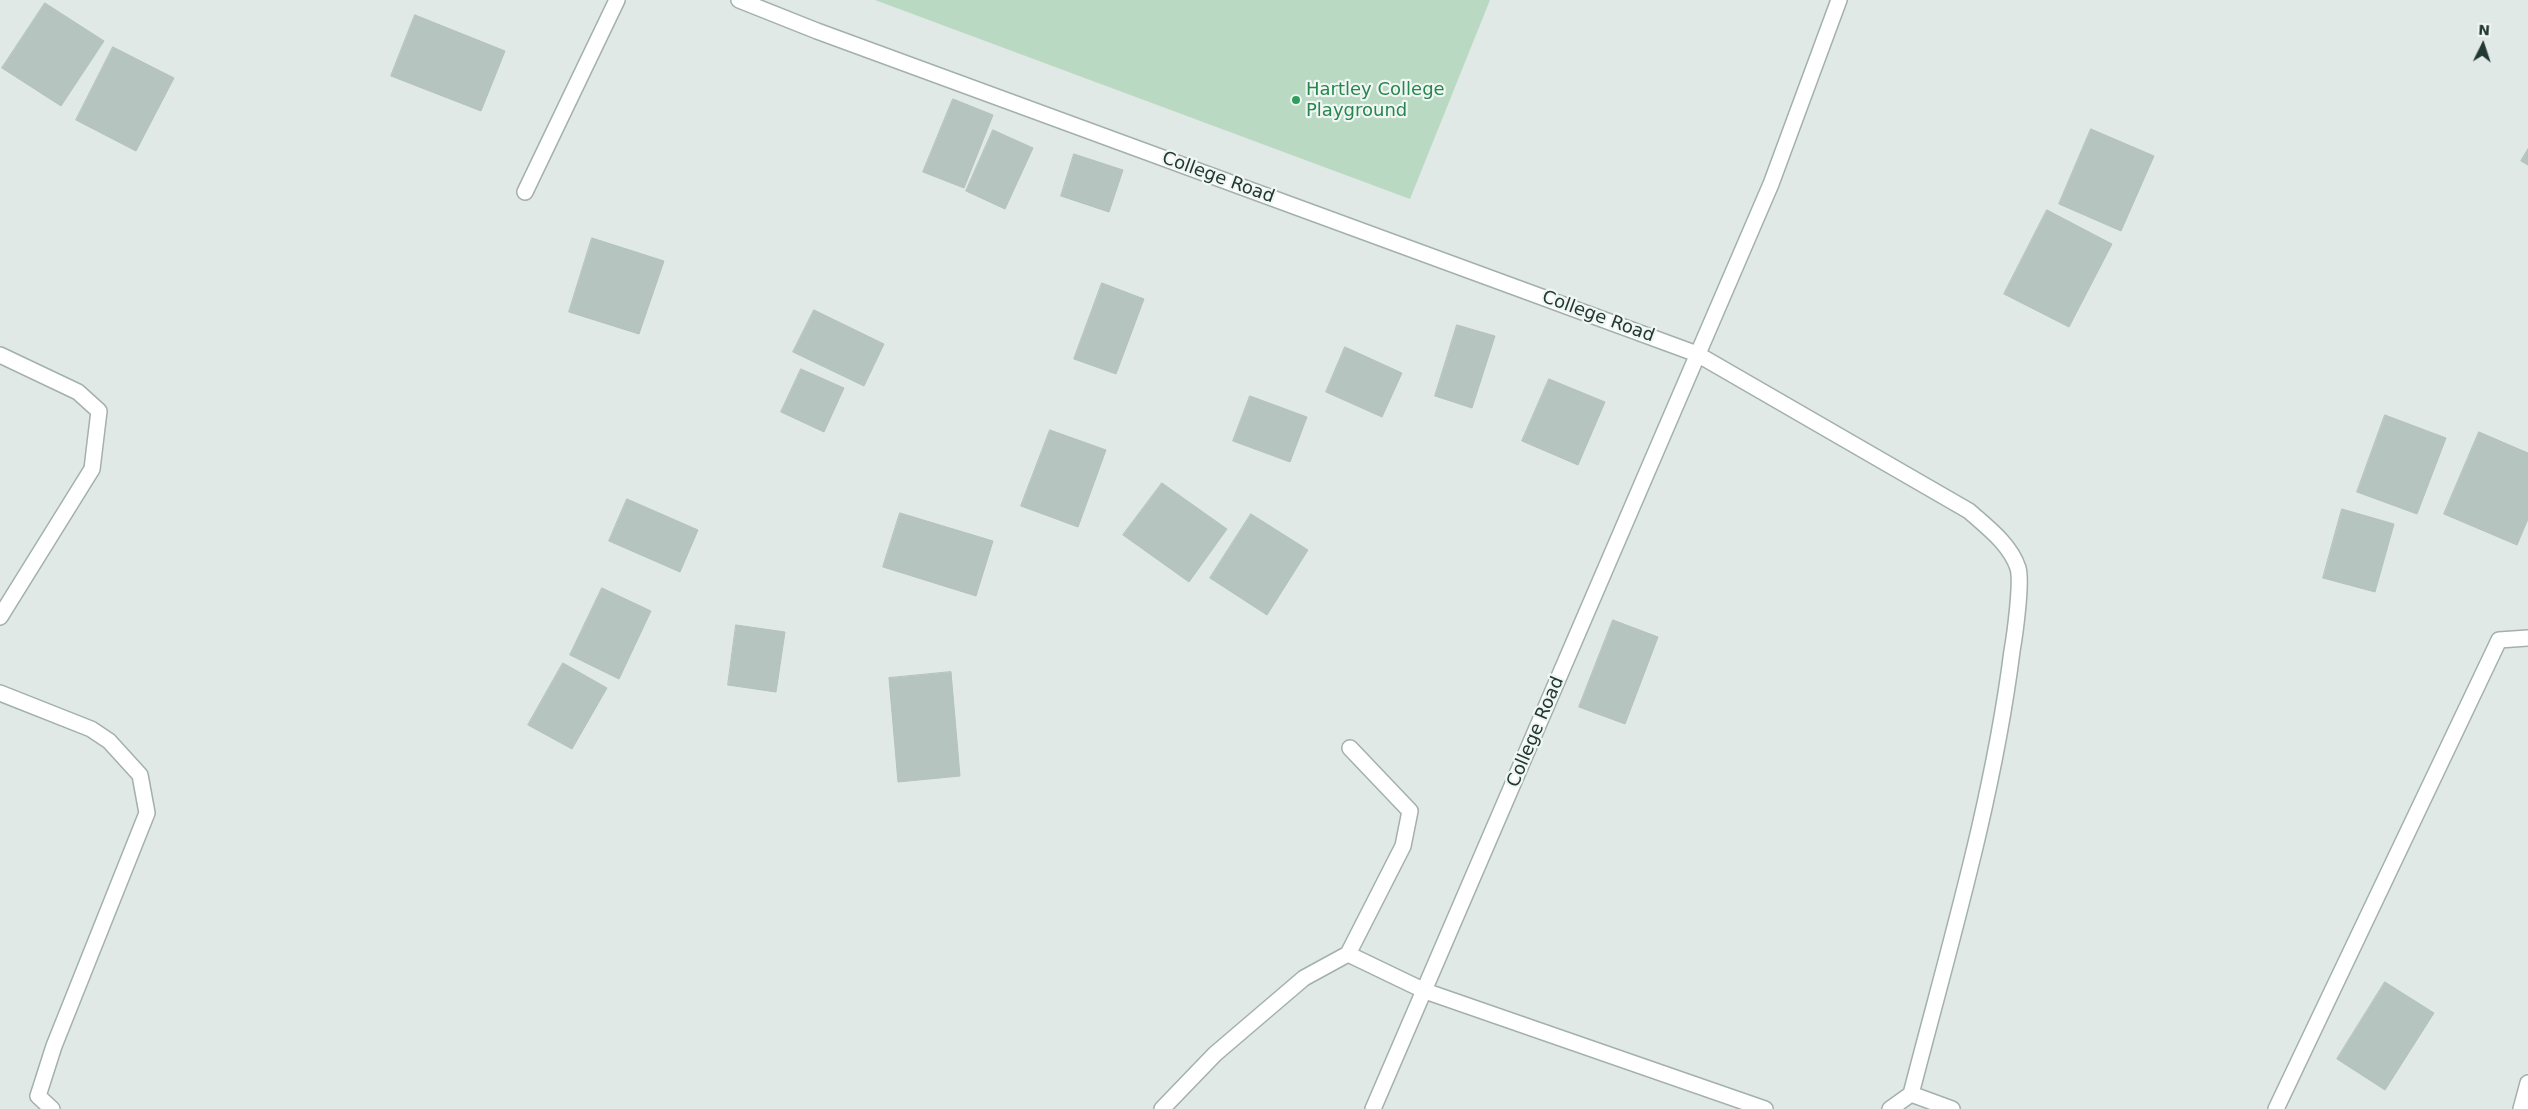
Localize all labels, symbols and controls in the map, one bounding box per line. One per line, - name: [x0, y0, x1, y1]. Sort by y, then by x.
- north arrow: [2458, 20, 2508, 70]
- text: N: [2478, 22, 2490, 38]
- place label: Hartley College Playground: [1306, 79, 1445, 122]
- marker: Hartley College Playground: [1290, 94, 1302, 106]
- street label: College Road: [1159, 148, 1277, 208]
- street label: College Road: [1539, 287, 1657, 347]
- street label: College Road: [1503, 673, 1569, 791]

